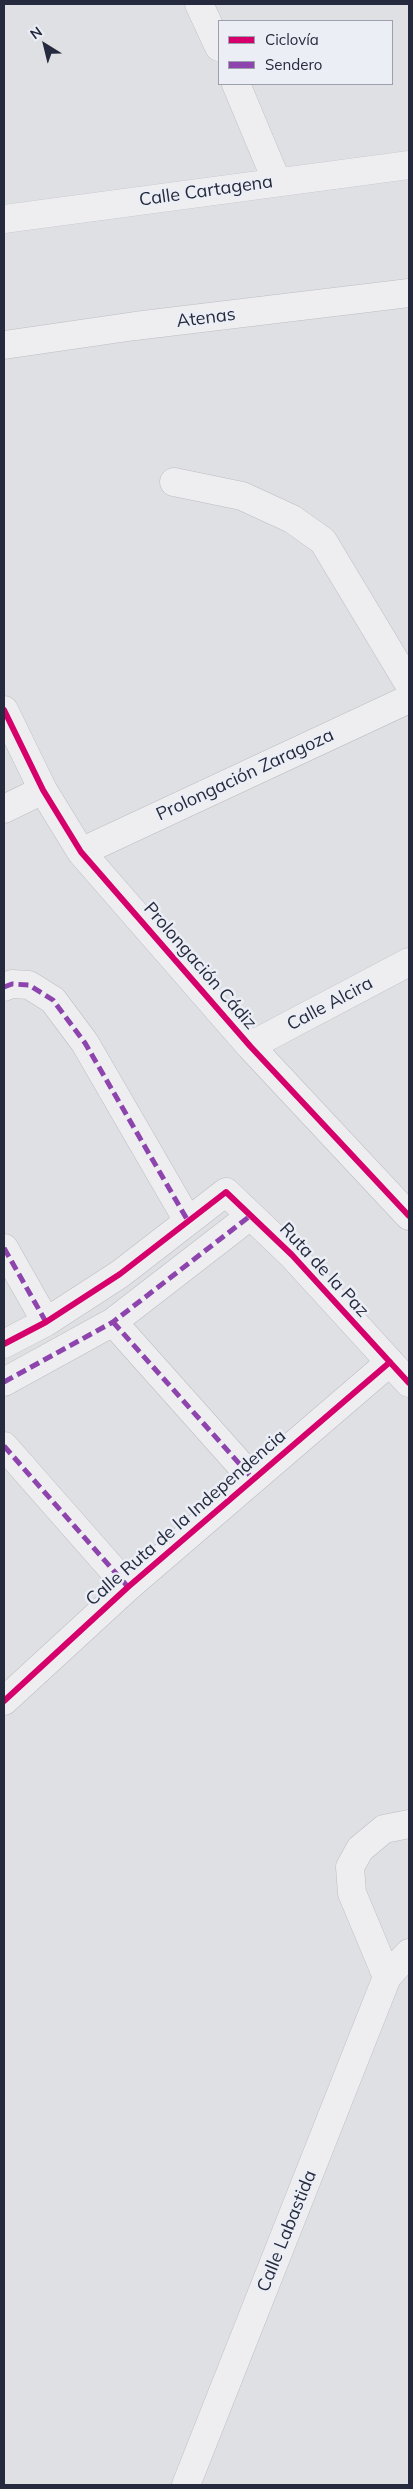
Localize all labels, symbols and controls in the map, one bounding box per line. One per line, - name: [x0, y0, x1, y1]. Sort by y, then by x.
- north arrow: [20, 20, 70, 70]
- legend: [218, 20, 393, 85]
- text: N: [27, 22, 46, 43]
- text: Ciclovía: [265, 30, 319, 49]
- text: Sendero: [265, 55, 322, 74]
- street label: Calle Cartagena: [138, 171, 274, 211]
- street label: Atenas: [175, 304, 237, 332]
- street label: Prolongación Zaragoza: [153, 724, 337, 826]
- street label: Prolongación Cádiz: [139, 898, 261, 1034]
- street label: Calle Alcira: [284, 972, 376, 1036]
- street label: Ruta de la Paz: [275, 1218, 373, 1322]
- street label: Calle Ruta de la Independencia: [82, 1425, 290, 1611]
- street label: Calle Labastida: [253, 2167, 321, 2295]

